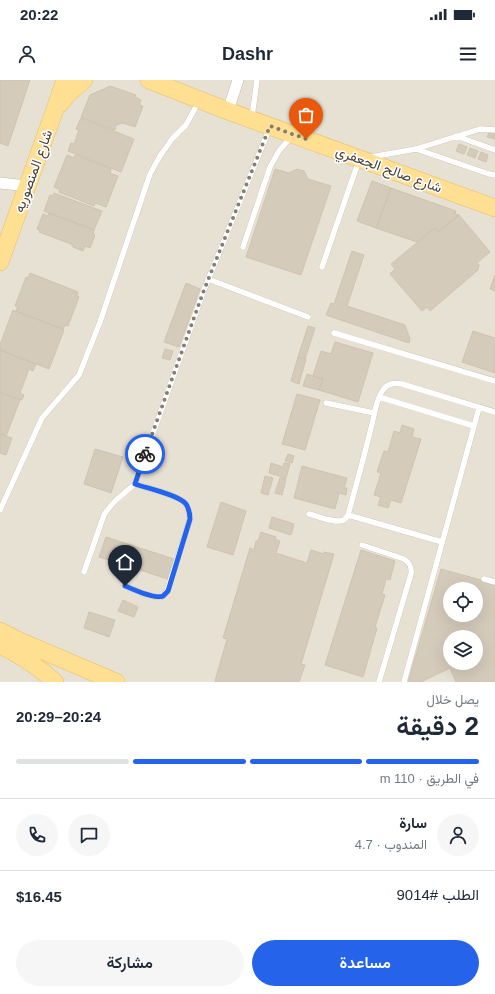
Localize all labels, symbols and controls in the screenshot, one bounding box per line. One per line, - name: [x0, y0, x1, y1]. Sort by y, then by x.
- text: 20:22: [20, 6, 58, 23]
- icon: person: [16, 43, 38, 65]
- icon: menu: [457, 43, 479, 65]
- text: Dashr: [222, 44, 273, 64]
- pin: [289, 98, 323, 139]
- icon: bag: [295, 104, 317, 126]
- street label: شارع المنصوريه: [11, 128, 58, 216]
- street label: شارع صالح الجعفري: [332, 142, 444, 199]
- courier: [125, 434, 165, 474]
- icon: bike: [134, 443, 156, 465]
- pin: [108, 545, 142, 586]
- icon: home: [114, 551, 136, 573]
- map controls: [443, 582, 483, 670]
- button: locate: [443, 582, 483, 622]
- button: layers: [443, 630, 483, 670]
- text: يصل خلال: [427, 692, 479, 707]
- text: 20:24–20:29: [16, 708, 101, 725]
- text: 2 دقيقة: [396, 711, 479, 741]
- text: في الطريق · 110 m: [380, 771, 479, 786]
- button: phone: [16, 814, 58, 856]
- button: chat: [68, 814, 110, 856]
- text: سارة: [399, 814, 427, 831]
- button: person: [437, 814, 479, 856]
- text: المندوب · 4.7: [355, 837, 427, 852]
- text: الطلب #9014: [396, 886, 479, 903]
- text: $16.45: [16, 888, 62, 905]
- button: مشاركة: [16, 940, 244, 986]
- button: مساعدة: [252, 940, 479, 986]

